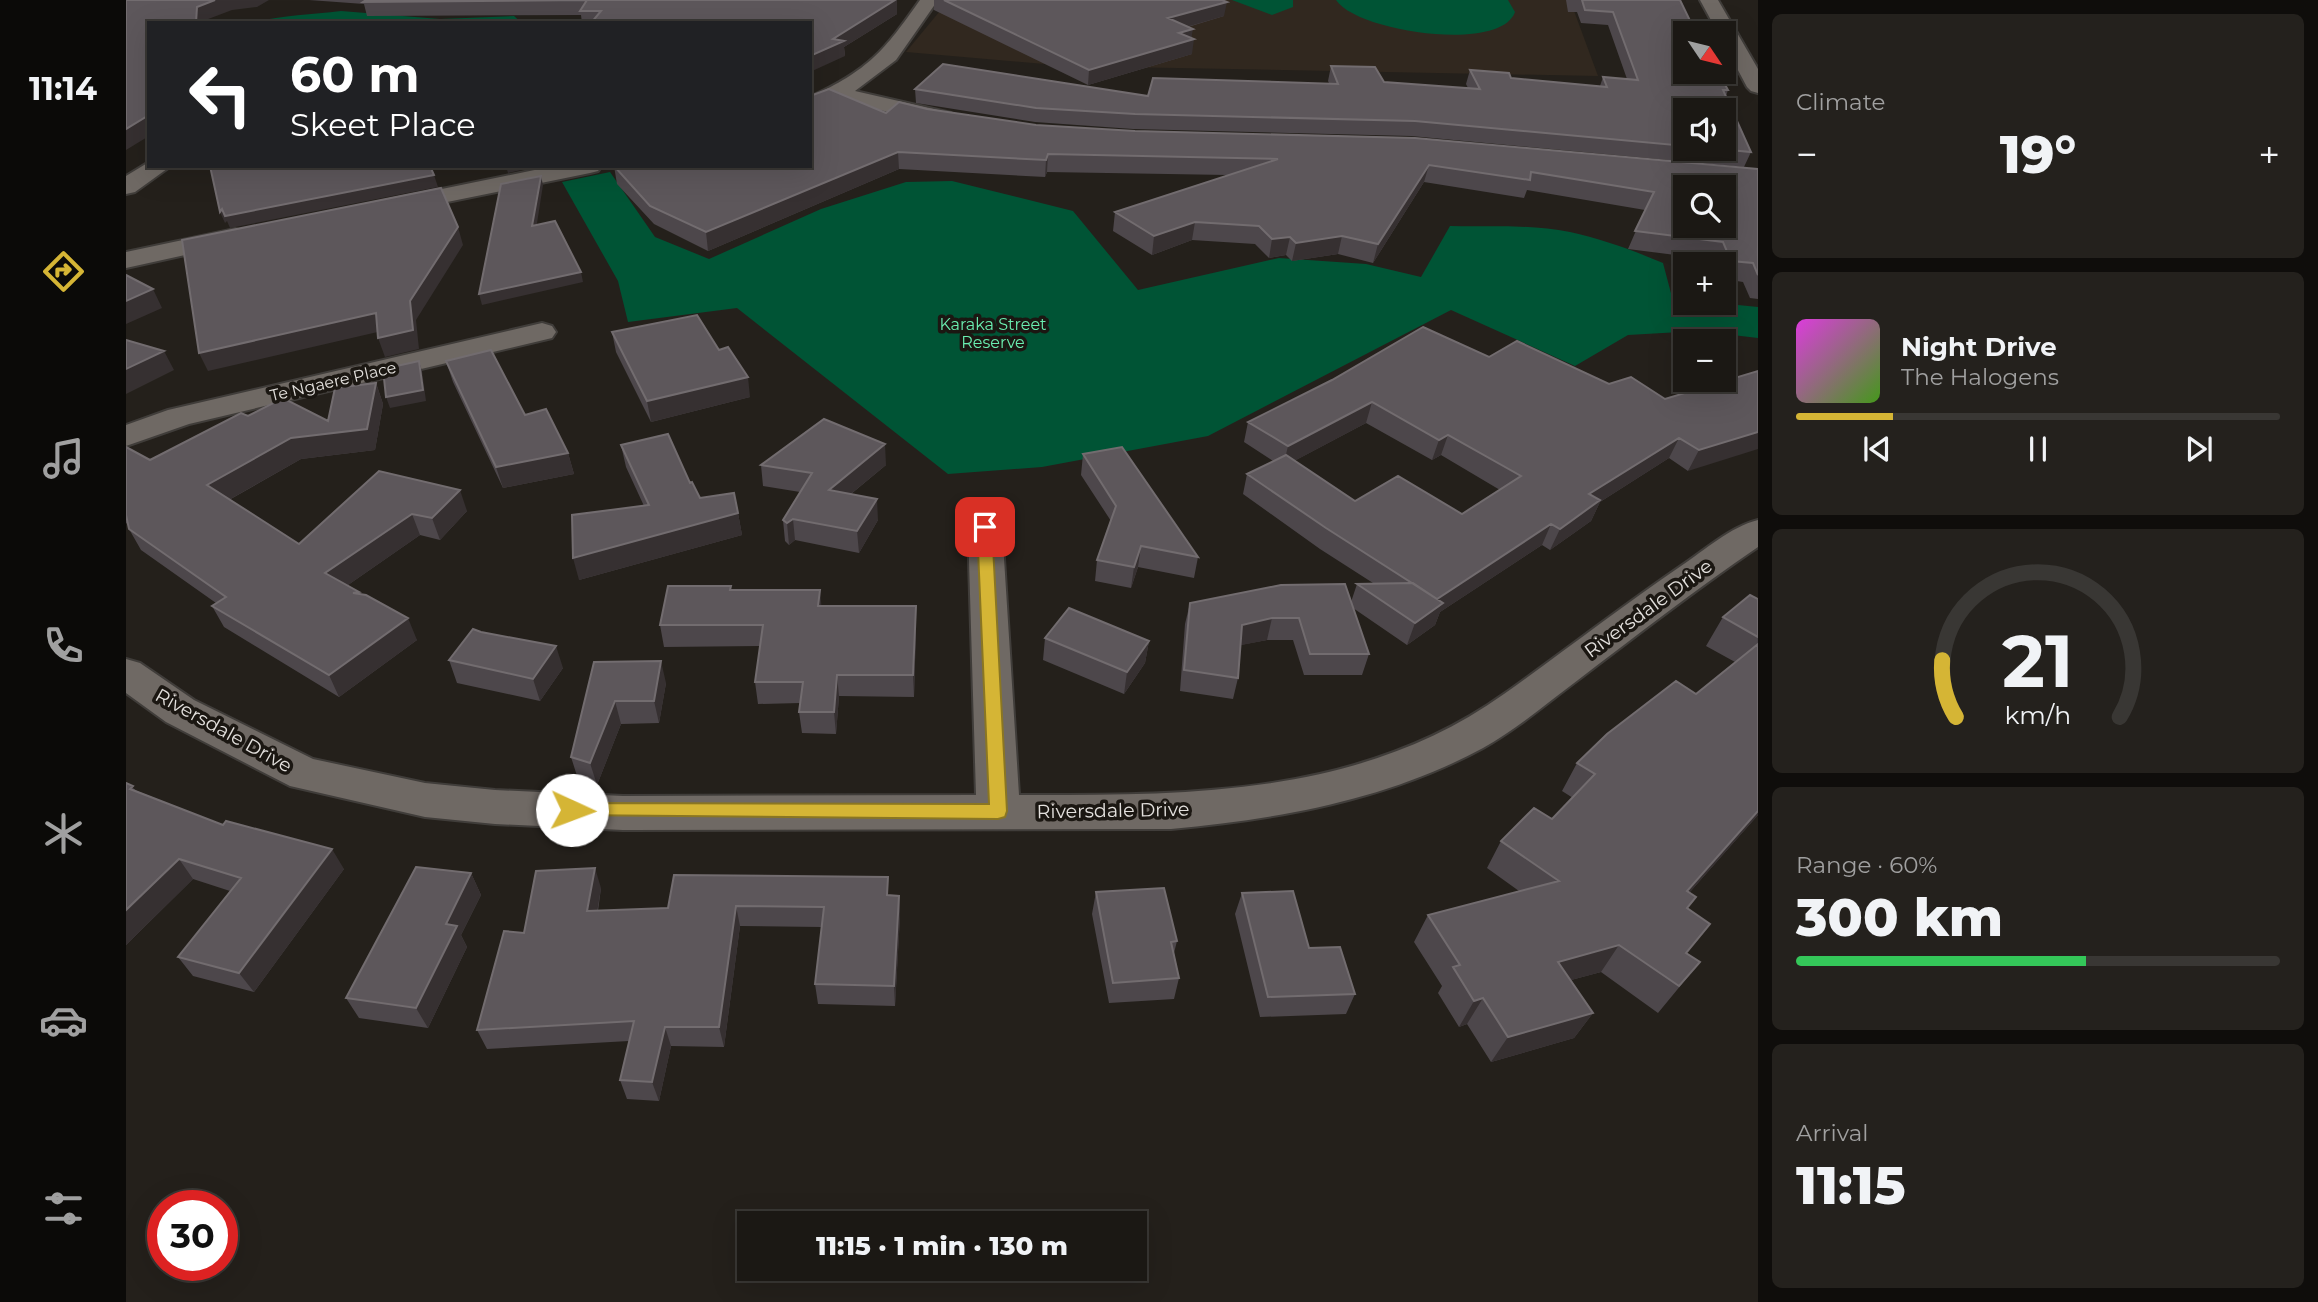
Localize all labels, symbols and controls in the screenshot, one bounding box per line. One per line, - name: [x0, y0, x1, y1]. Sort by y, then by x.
- north arrow: [1673, 21, 1736, 84]
- map controls: [1673, 21, 1736, 392]
- text: 60 m: [290, 45, 420, 104]
- icon: left: [175, 49, 266, 140]
- text: 11:14: [29, 69, 97, 108]
- text: Climate: [1796, 88, 1885, 116]
- button: sound: [1673, 98, 1736, 161]
- text: Skeet Place: [290, 105, 476, 144]
- text: 19°: [2000, 123, 2076, 186]
- text: −: [1796, 131, 1818, 178]
- text: +: [2258, 131, 2280, 178]
- button: search: [1673, 175, 1736, 238]
- icon: directions: [39, 247, 88, 296]
- button: +: [1673, 252, 1736, 315]
- park label: Karaka Street Reserve: [939, 315, 1047, 352]
- button: −: [1673, 329, 1736, 392]
- text: Night Drive: [1901, 331, 2057, 363]
- street label: Te Ngaere Place: [268, 358, 398, 405]
- text: The Halogens: [1901, 363, 2059, 391]
- icon: previous: [1858, 430, 1896, 468]
- icon: pause: [2019, 430, 2057, 468]
- icon: next: [2180, 430, 2218, 468]
- icon: music: [39, 434, 88, 483]
- pin: [955, 497, 1015, 557]
- icon: arrive: [966, 508, 1004, 546]
- street label: Riversdale Drive: [1580, 554, 1717, 663]
- text: 21: [2002, 617, 2074, 705]
- icon: phone: [39, 621, 88, 670]
- street label: Riversdale Drive: [151, 683, 296, 777]
- text: km/h: [2005, 700, 2071, 730]
- position arrow: [535, 773, 609, 847]
- street label: Riversdale Drive: [1037, 798, 1190, 823]
- icon: climate: [39, 809, 88, 858]
- text: Range · 60%: [1796, 851, 1937, 879]
- text: 300 km: [1796, 886, 2003, 949]
- icon: car: [39, 996, 88, 1045]
- text: Arrival: [1796, 1119, 1869, 1147]
- text: 11:15: [1796, 1154, 1905, 1217]
- icon: filters: [39, 1184, 88, 1233]
- speed limit sign: 30: [147, 1190, 238, 1281]
- text: 11:15 · 1 min · 130 m: [816, 1230, 1068, 1262]

